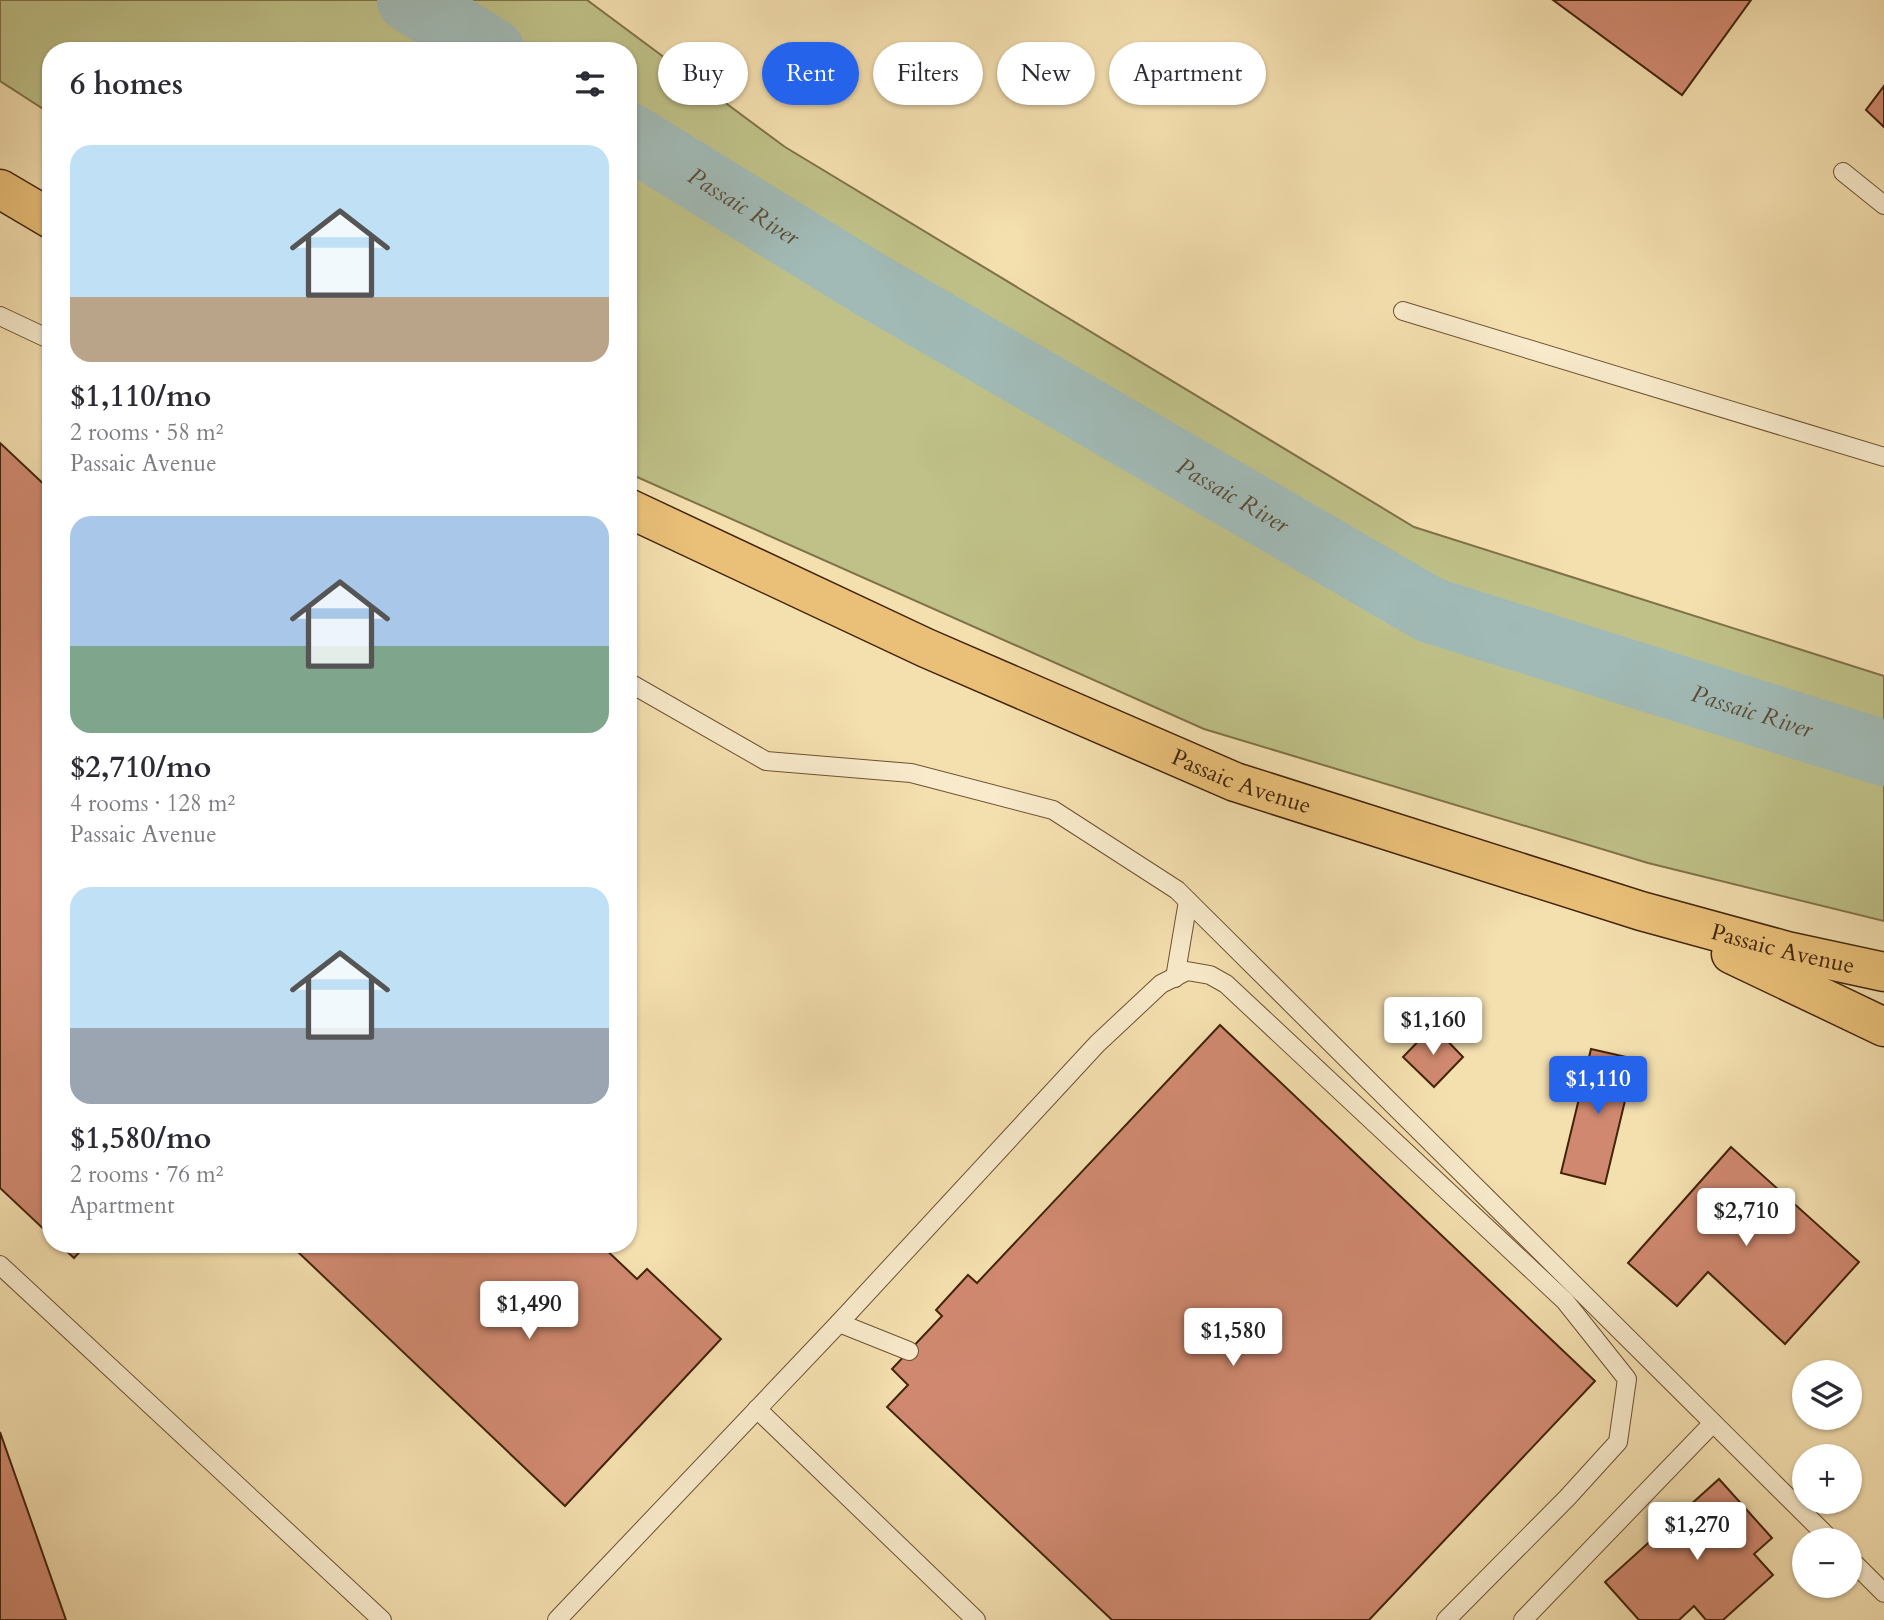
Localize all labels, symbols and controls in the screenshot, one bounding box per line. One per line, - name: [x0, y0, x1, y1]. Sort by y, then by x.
- chip: Buy: [658, 42, 748, 105]
- chip: Rent: [762, 42, 859, 105]
- chip: Filters: [873, 42, 983, 105]
- chip: New: [997, 42, 1095, 105]
- chip: Apartment: [1109, 42, 1266, 105]
- text: 6 homes: [70, 64, 183, 105]
- icon: filters: [571, 65, 609, 103]
- water label: Passaic River: [682, 160, 806, 254]
- icon: home: [277, 190, 403, 316]
- text: $1,110/mo: [70, 376, 211, 417]
- text: 2 rooms · 58 m²: [70, 417, 223, 448]
- text: Passaic Avenue: [70, 448, 217, 479]
- water label: Passaic River: [1170, 450, 1296, 542]
- icon: home: [277, 561, 403, 687]
- water label: Passaic River: [1687, 677, 1818, 747]
- street label: Passaic Avenue: [1167, 741, 1315, 821]
- text: $2,710/mo: [70, 747, 211, 788]
- text: 4 rooms · 128 m²: [70, 788, 235, 819]
- text: Passaic Avenue: [70, 819, 217, 850]
- street label: Passaic Avenue: [1708, 916, 1858, 981]
- icon: home: [277, 932, 403, 1058]
- pin: $1,160: [1376, 998, 1490, 1057]
- text: $1,160: [1400, 1004, 1466, 1035]
- pin: $1,110: [1541, 1056, 1655, 1116]
- text: $1,110: [1565, 1063, 1631, 1094]
- text: $1,580/mo: [70, 1118, 211, 1159]
- text: 2 rooms · 76 m²: [70, 1159, 223, 1190]
- pin: $2,710: [1689, 1188, 1803, 1248]
- text: Apartment: [70, 1190, 174, 1221]
- text: $2,710: [1713, 1195, 1779, 1226]
- pin: $1,490: [472, 1282, 586, 1341]
- text: $1,490: [496, 1288, 562, 1319]
- pin: $1,580: [1176, 1308, 1290, 1368]
- text: $1,580: [1200, 1315, 1266, 1346]
- map controls: [1792, 1360, 1862, 1598]
- button: layers: [1792, 1360, 1862, 1430]
- button: +: [1792, 1444, 1862, 1514]
- pin: $1,270: [1640, 1502, 1754, 1562]
- text: $1,270: [1664, 1509, 1730, 1540]
- button: −: [1792, 1528, 1862, 1598]

